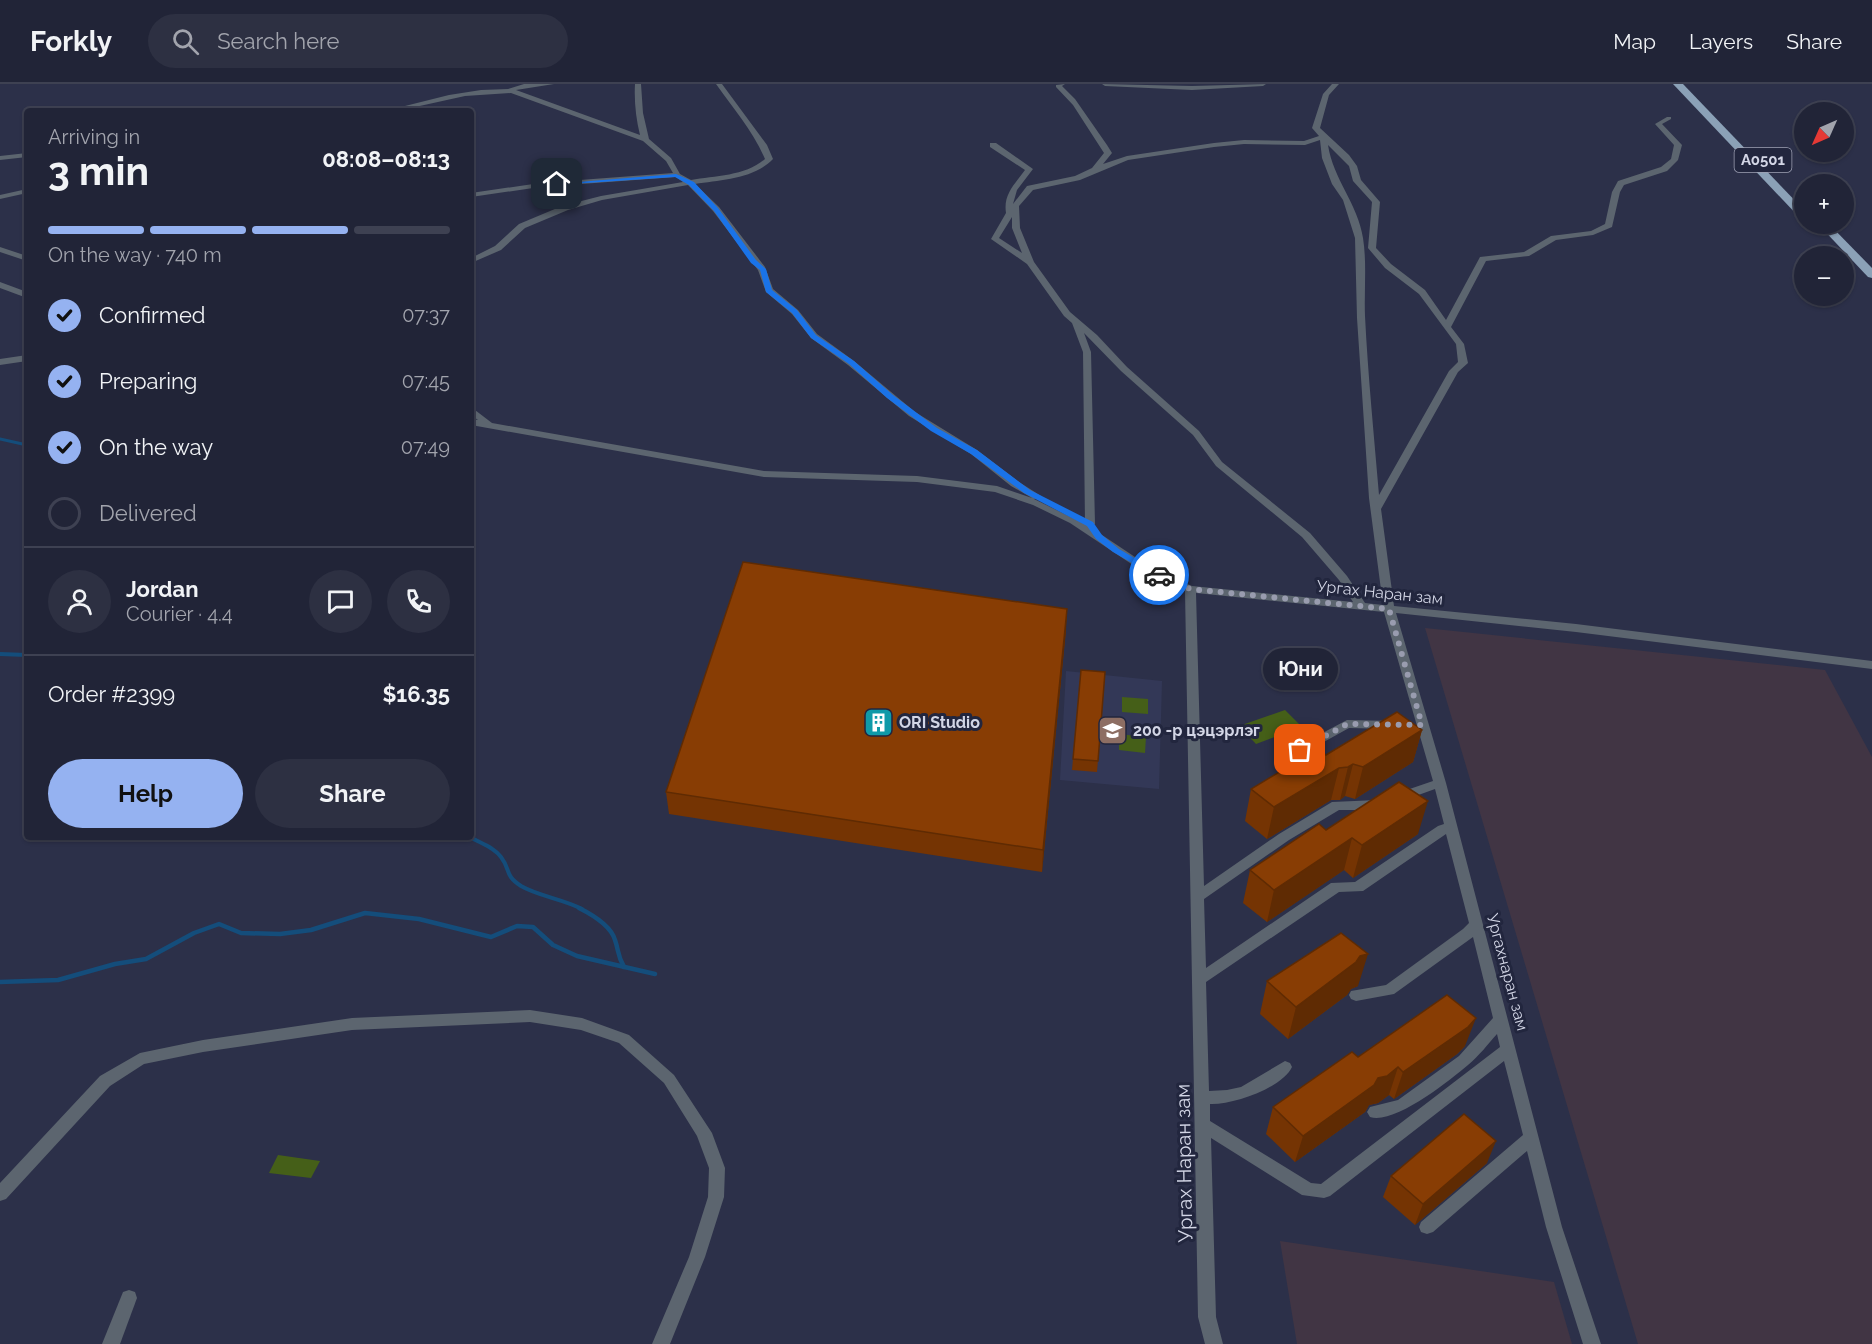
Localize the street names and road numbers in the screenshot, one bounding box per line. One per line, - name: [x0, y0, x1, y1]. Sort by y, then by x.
- road number: A0501: [1734, 148, 1792, 172]
- street label: Ургах Наран зам: [1316, 576, 1444, 609]
- street label: Ургахнаран зам: [1483, 912, 1532, 1033]
- street label: Ургах Наран зам: [1171, 1084, 1197, 1242]

